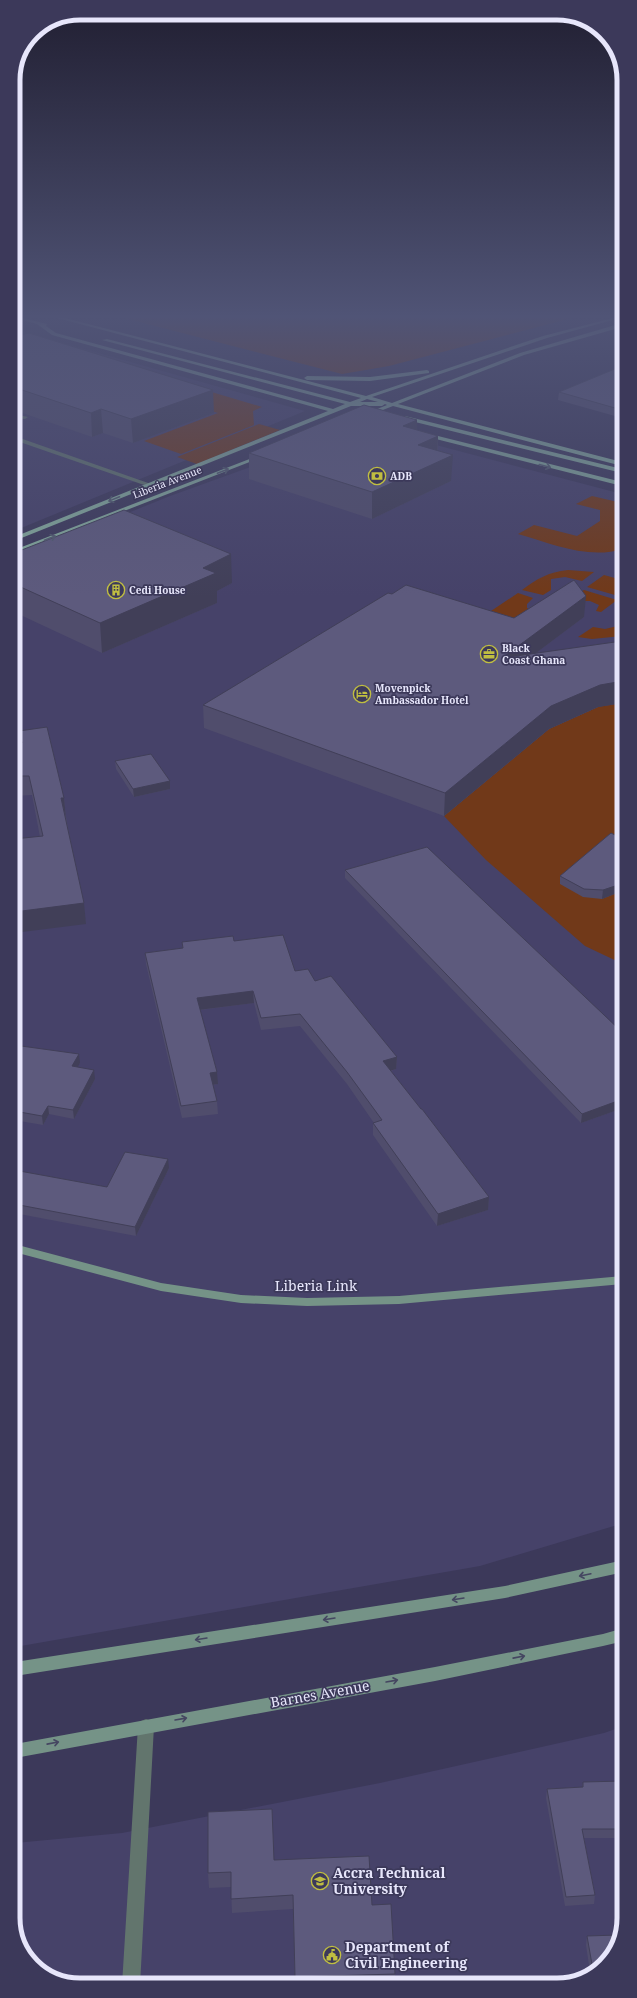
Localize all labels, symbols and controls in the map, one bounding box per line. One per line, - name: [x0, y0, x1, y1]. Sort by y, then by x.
- street label: Liberia Avenue: [131, 462, 203, 502]
- one-way arrow: [539, 462, 552, 470]
- one-way arrow: [217, 466, 229, 474]
- bank icon: ADB: [367, 466, 387, 486]
- place label: ADB: [390, 469, 412, 483]
- one-way arrow: [108, 496, 120, 504]
- one-way arrow: [44, 533, 56, 541]
- building icon: Cedi House: [106, 580, 126, 600]
- place label: Cedi House: [129, 583, 186, 597]
- place label: Black Coast Ghana: [502, 641, 565, 667]
- office icon: Black Coast Ghana: [479, 644, 499, 664]
- place label: Movenpick Ambassador Hotel: [375, 681, 469, 707]
- hotel icon: Movenpick Ambassador Hotel: [352, 684, 372, 704]
- street label: Liberia Link: [275, 1276, 358, 1295]
- one-way arrow: [579, 1571, 592, 1579]
- one-way arrow: [452, 1595, 465, 1603]
- one-way arrow: [323, 1615, 336, 1623]
- one-way arrow: [195, 1635, 208, 1643]
- one-way arrow: [512, 1652, 525, 1660]
- street label: Barnes Avenue: [269, 1675, 371, 1712]
- one-way arrow: [385, 1677, 398, 1685]
- one-way arrow: [174, 1715, 187, 1723]
- one-way arrow: [46, 1739, 59, 1747]
- place label: Accra Technical University: [333, 1863, 445, 1898]
- school or university icon: Accra Technical University: [310, 1871, 330, 1891]
- place label: Department of Civil Engineering: [345, 1937, 467, 1972]
- public building icon: Department of Civil Engineering: [322, 1945, 342, 1965]

